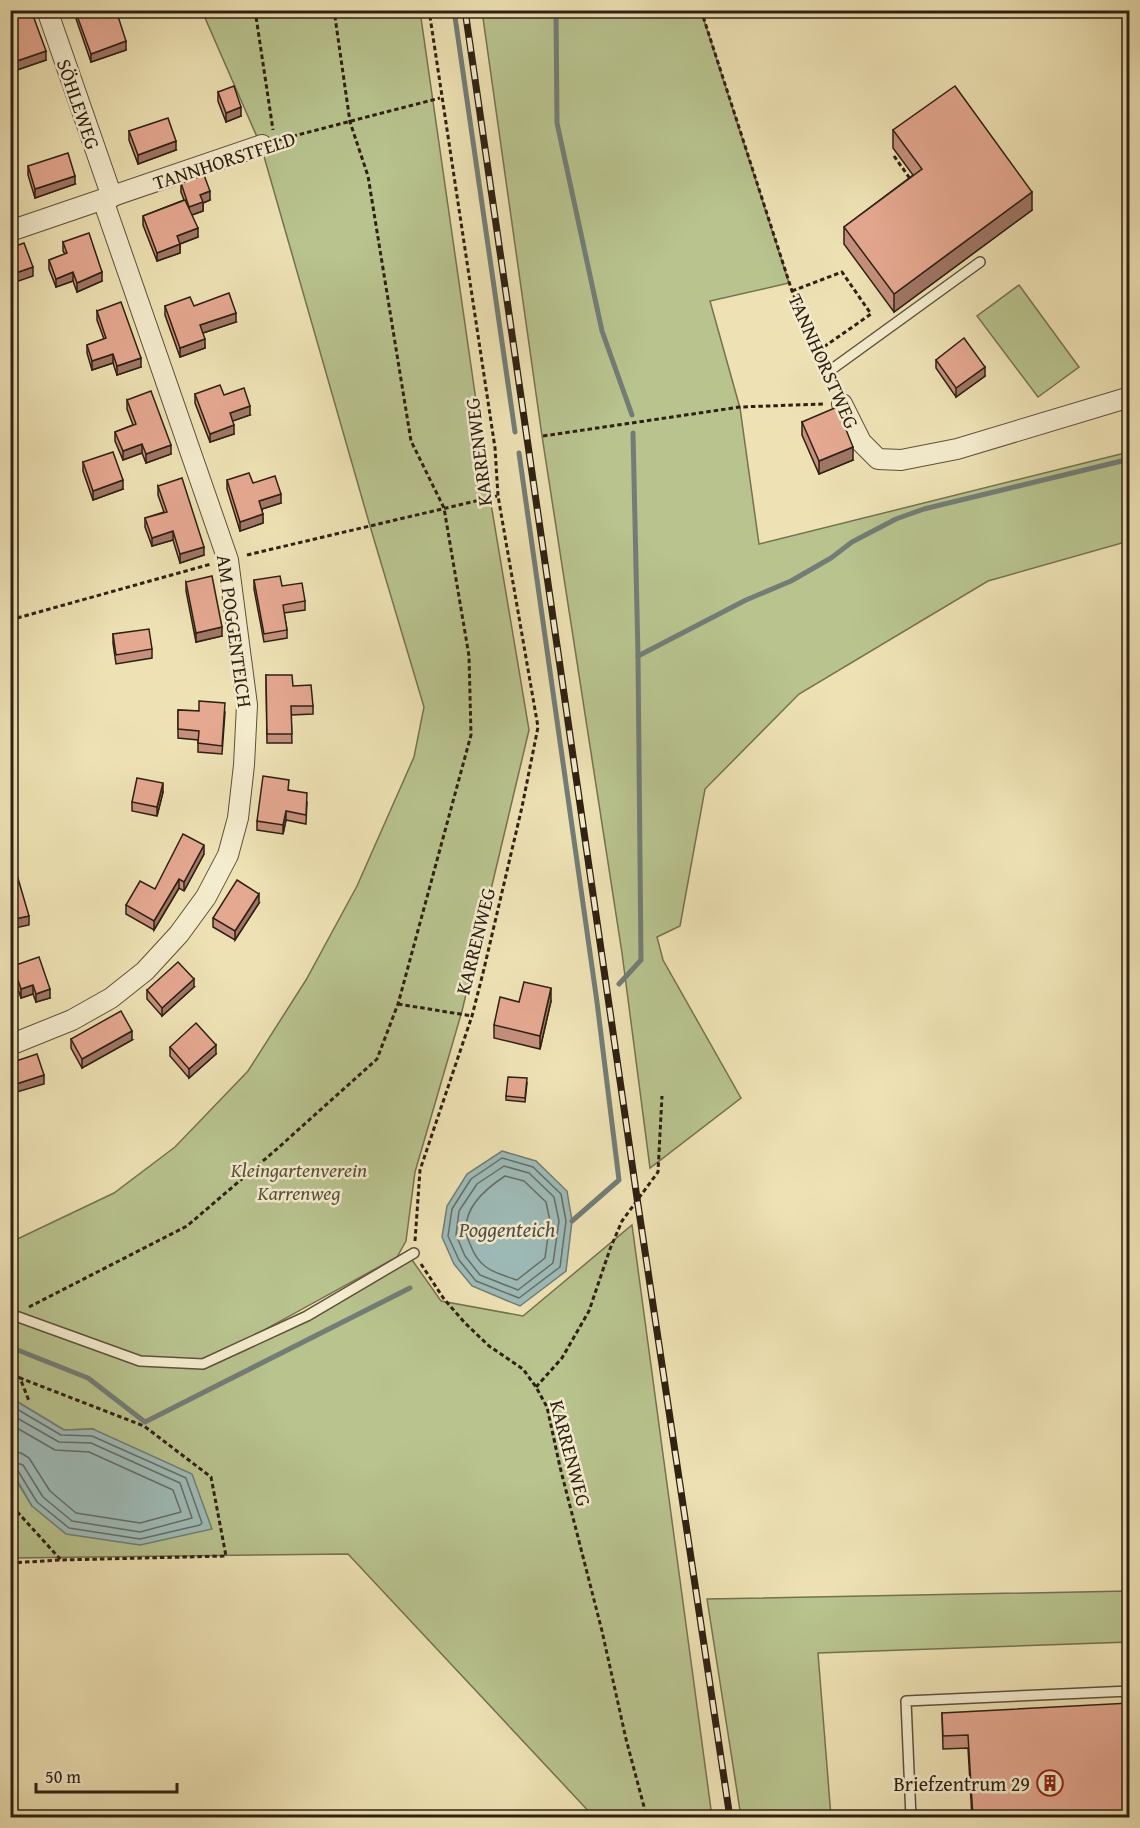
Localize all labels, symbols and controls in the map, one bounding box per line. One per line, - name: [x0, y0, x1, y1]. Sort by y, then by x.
- street label: SÖHLEWEG: [50, 55, 108, 153]
- street label: TANNHORSTFELD: [149, 123, 299, 197]
- street label: TANNHORSTWEG: [781, 289, 867, 433]
- street label: KARRENWEG: [457, 396, 499, 508]
- street label: AM POGGENTEICH: [210, 553, 260, 709]
- street label: KARRENWEG: [448, 884, 502, 997]
- park label: Kleingartenverein Karrenweg: [230, 1155, 367, 1207]
- water label: Poggenteich: [458, 1214, 556, 1245]
- street label: KARRENWEG: [543, 1397, 599, 1510]
- scale bar: [36, 1756, 177, 1794]
- text: 50 m: [45, 1763, 81, 1790]
- building icon: Briefzentrum 29: [1035, 1768, 1065, 1798]
- place label: Briefzentrum 29: [894, 1769, 1030, 1798]

